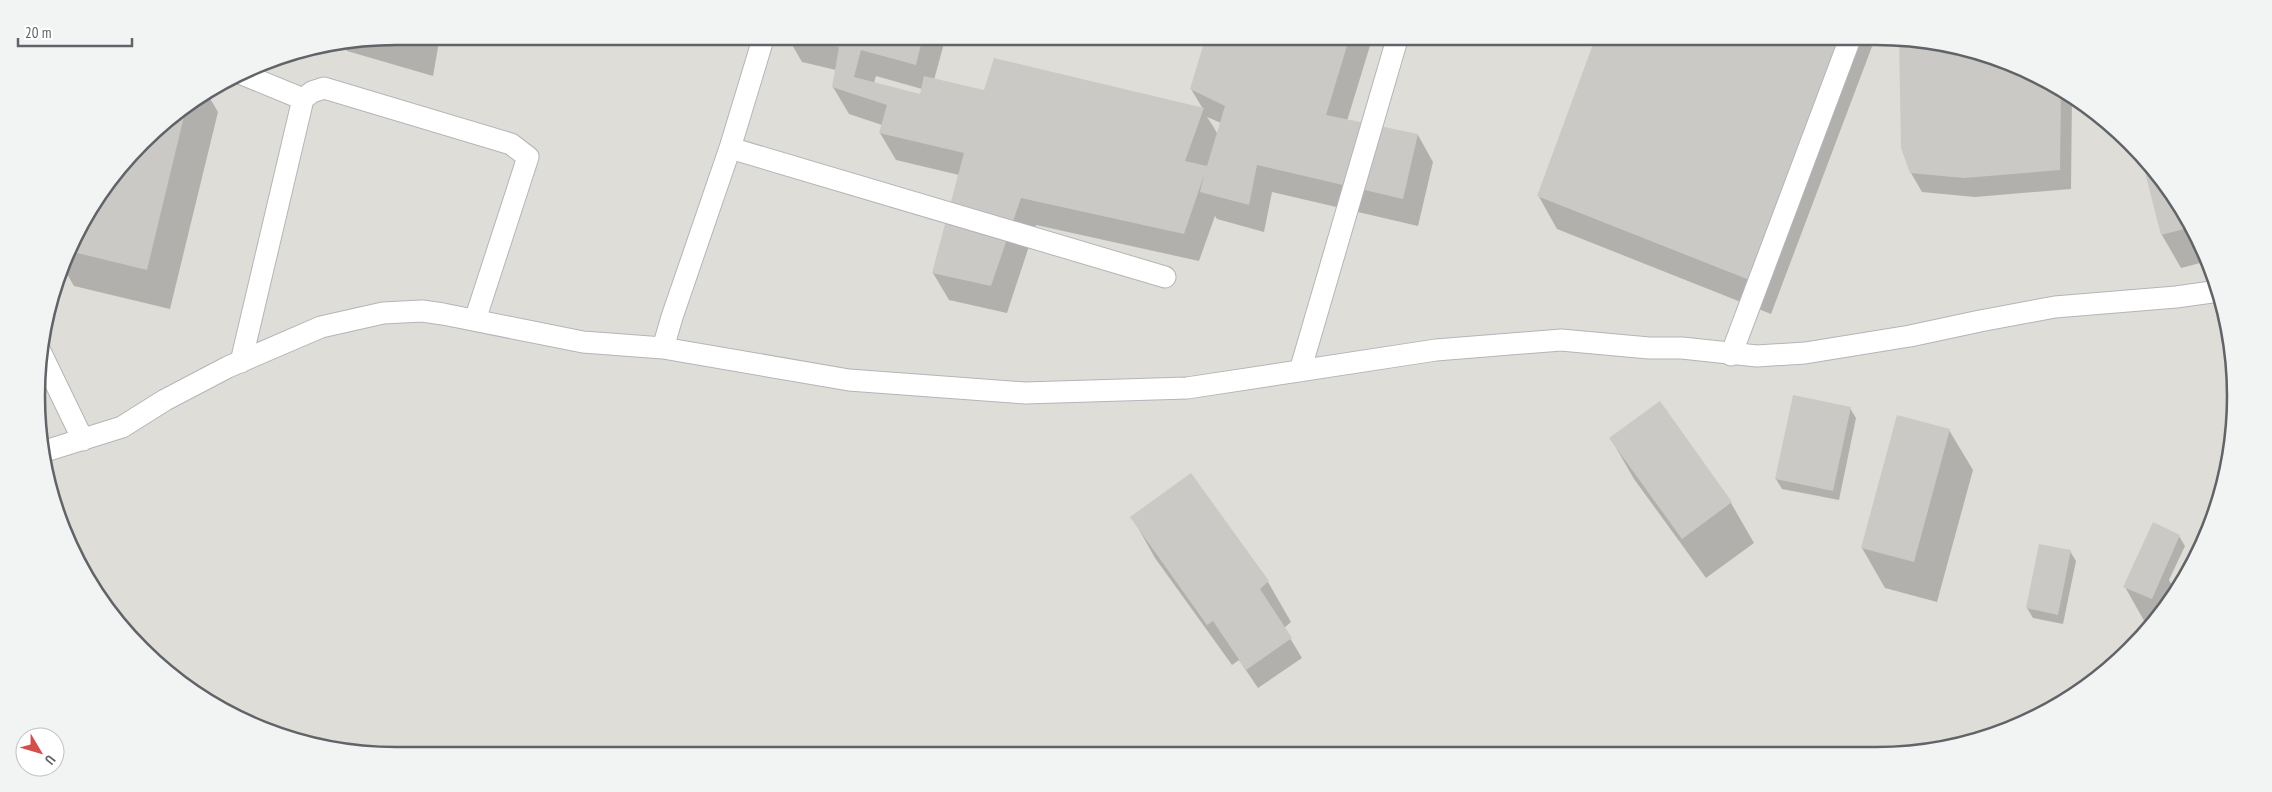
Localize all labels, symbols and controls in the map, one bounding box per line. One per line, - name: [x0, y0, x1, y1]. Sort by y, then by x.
- scale bar: [18, 15, 131, 47]
- text: 20 m: [25, 23, 51, 42]
- north arrow: [15, 727, 65, 777]
- text: U: [41, 752, 60, 768]

